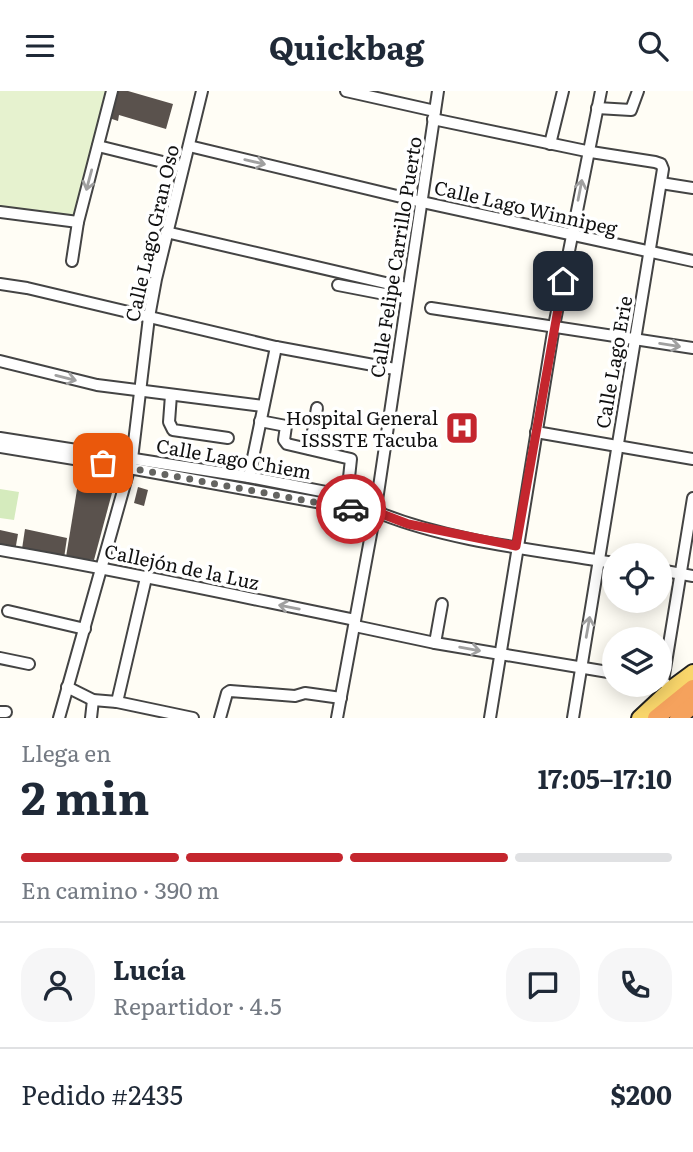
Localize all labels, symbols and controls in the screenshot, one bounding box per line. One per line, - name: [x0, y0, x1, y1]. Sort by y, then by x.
- text: Quickbag: [269, 22, 424, 70]
- icon: menu: [21, 27, 59, 65]
- icon: search: [634, 27, 672, 65]
- street label: Calle Felipe Carrillo Puerto: [362, 134, 428, 380]
- street label: Calle Lago Gran Oso: [117, 142, 185, 324]
- one-way arrow: [243, 156, 266, 169]
- one-way arrow: [82, 168, 95, 191]
- street label: Calle Lago Winnipeg: [432, 172, 621, 242]
- one-way arrow: [574, 179, 588, 202]
- pin: [533, 251, 593, 311]
- icon: home: [544, 262, 582, 300]
- street label: Calle Lago Erie: [588, 293, 638, 431]
- one-way arrow: [658, 339, 681, 352]
- one-way arrow: [54, 372, 77, 385]
- place label: Hospital General ISSSTE Tacuba: [286, 403, 439, 453]
- hospital icon: Hospital General ISSSTE Tacuba: [443, 409, 481, 447]
- street label: Calle Lago Chiem: [154, 431, 314, 485]
- pin: [73, 433, 133, 493]
- icon: bag: [84, 444, 122, 482]
- courier: [316, 474, 386, 544]
- icon: car: [332, 490, 370, 528]
- street label: Callejón de la Luz: [102, 536, 262, 596]
- map controls: [602, 543, 672, 697]
- button: locate: [602, 543, 672, 613]
- one-way arrow: [278, 599, 301, 613]
- one-way arrow: [582, 616, 595, 638]
- button: layers: [602, 627, 672, 697]
- one-way arrow: [458, 643, 480, 656]
- text: Llega en: [21, 735, 111, 769]
- text: 17:05–17:10: [538, 758, 672, 797]
- text: 2 min: [21, 761, 150, 829]
- text: En camino · 390 m: [21, 872, 219, 906]
- button: person: [21, 948, 95, 1022]
- button: chat: [506, 948, 580, 1022]
- button: phone: [598, 948, 672, 1022]
- text: Lucía: [113, 949, 186, 988]
- text: Repartidor · 4.5: [113, 988, 282, 1022]
- text: Pedido #2435: [21, 1074, 183, 1113]
- text: $200: [611, 1074, 672, 1113]

